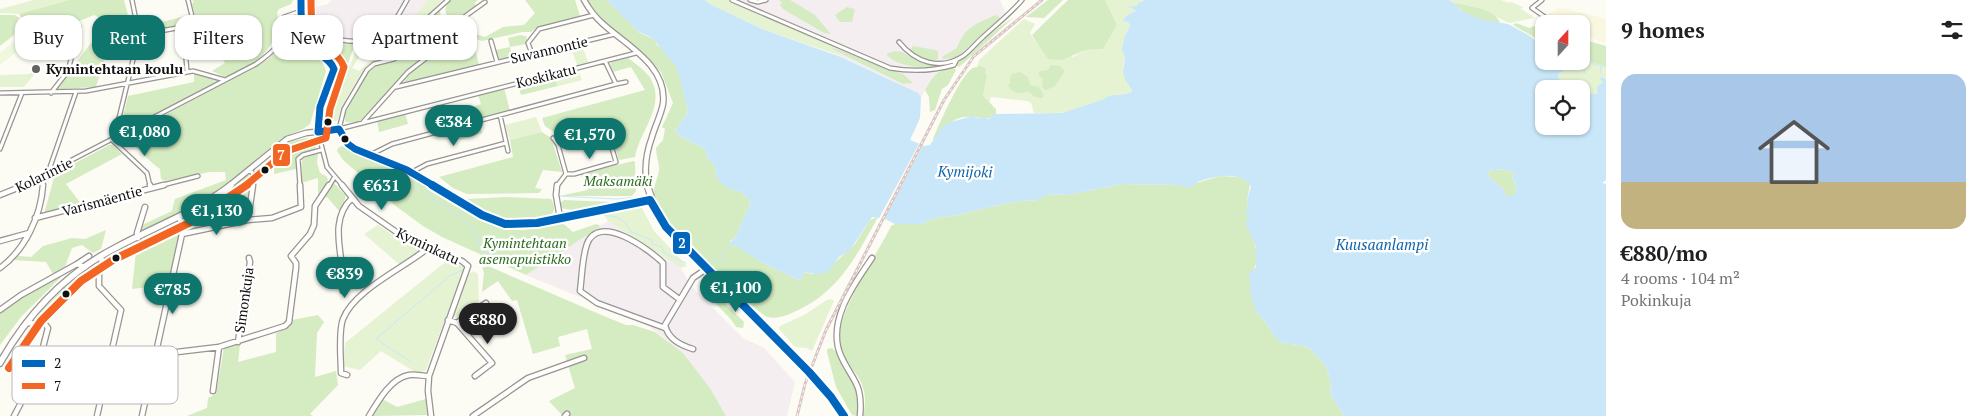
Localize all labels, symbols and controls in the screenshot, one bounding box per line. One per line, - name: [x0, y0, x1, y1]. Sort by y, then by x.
- chip: Buy: [15, 15, 82, 60]
- chip: Rent: [92, 15, 165, 60]
- chip: Filters: [175, 15, 262, 60]
- chip: New: [272, 15, 343, 60]
- chip: Apartment: [353, 15, 477, 60]
- north arrow: [1535, 15, 1590, 70]
- map controls: [1535, 15, 1590, 135]
- text: 9 homes: [1621, 16, 1705, 44]
- icon: filters: [1938, 16, 1966, 44]
- street label: Suvannontie: [508, 31, 589, 68]
- place label: Kymintehtaan koulu: [46, 59, 184, 78]
- street label: Koskikatu: [514, 59, 578, 92]
- marker: Kymintehtaan koulu: [30, 63, 42, 75]
- button: locate: [1535, 80, 1590, 135]
- pin: €384: [424, 104, 484, 147]
- icon: home: [1749, 107, 1839, 197]
- text: €384: [436, 110, 472, 132]
- pin: €1,080: [104, 114, 186, 157]
- unlabelled marker: [323, 117, 333, 127]
- pin: €1,570: [549, 118, 631, 160]
- text: €1,080: [120, 120, 170, 142]
- text: €1,570: [565, 123, 615, 145]
- unlabelled marker: [340, 134, 350, 144]
- line badge: 7: [272, 143, 291, 167]
- text: 7: [277, 145, 285, 164]
- street label: Kolarintie: [12, 152, 76, 197]
- water label: Kymijoki: [936, 161, 994, 181]
- unlabelled marker: [260, 165, 270, 175]
- pin: €631: [352, 168, 412, 211]
- park label: Maksamäki: [583, 171, 653, 190]
- text: €631: [364, 174, 400, 196]
- street label: Varismäentie: [60, 181, 144, 220]
- pin: €1,130: [176, 194, 258, 236]
- text: €1,130: [192, 199, 242, 221]
- street label: Kyminkatu: [394, 223, 463, 268]
- line badge: 2: [672, 231, 691, 255]
- park label: Kymintehtaan asemapuistikko: [479, 233, 571, 268]
- text: 2: [678, 233, 686, 252]
- water label: Kuusaanlampi: [1335, 234, 1429, 254]
- text: €880/mo: [1621, 239, 1708, 267]
- unlabelled marker: [111, 253, 121, 263]
- pin: €839: [315, 256, 375, 299]
- text: €839: [327, 262, 363, 284]
- street label: Simonkuja: [229, 266, 258, 334]
- text: 4 rooms · 104 m²: [1621, 267, 1740, 289]
- pin: €1,100: [695, 270, 777, 313]
- pin: €785: [143, 272, 203, 315]
- text: €1,100: [711, 276, 761, 298]
- text: €785: [155, 278, 191, 300]
- unlabelled marker: [61, 289, 71, 299]
- text: Pokinkuja: [1621, 289, 1692, 311]
- pin: €880: [458, 302, 518, 345]
- text: €880: [470, 308, 506, 330]
- legend: [12, 346, 178, 404]
- text: 2: [54, 353, 61, 372]
- text: 7: [54, 376, 61, 395]

